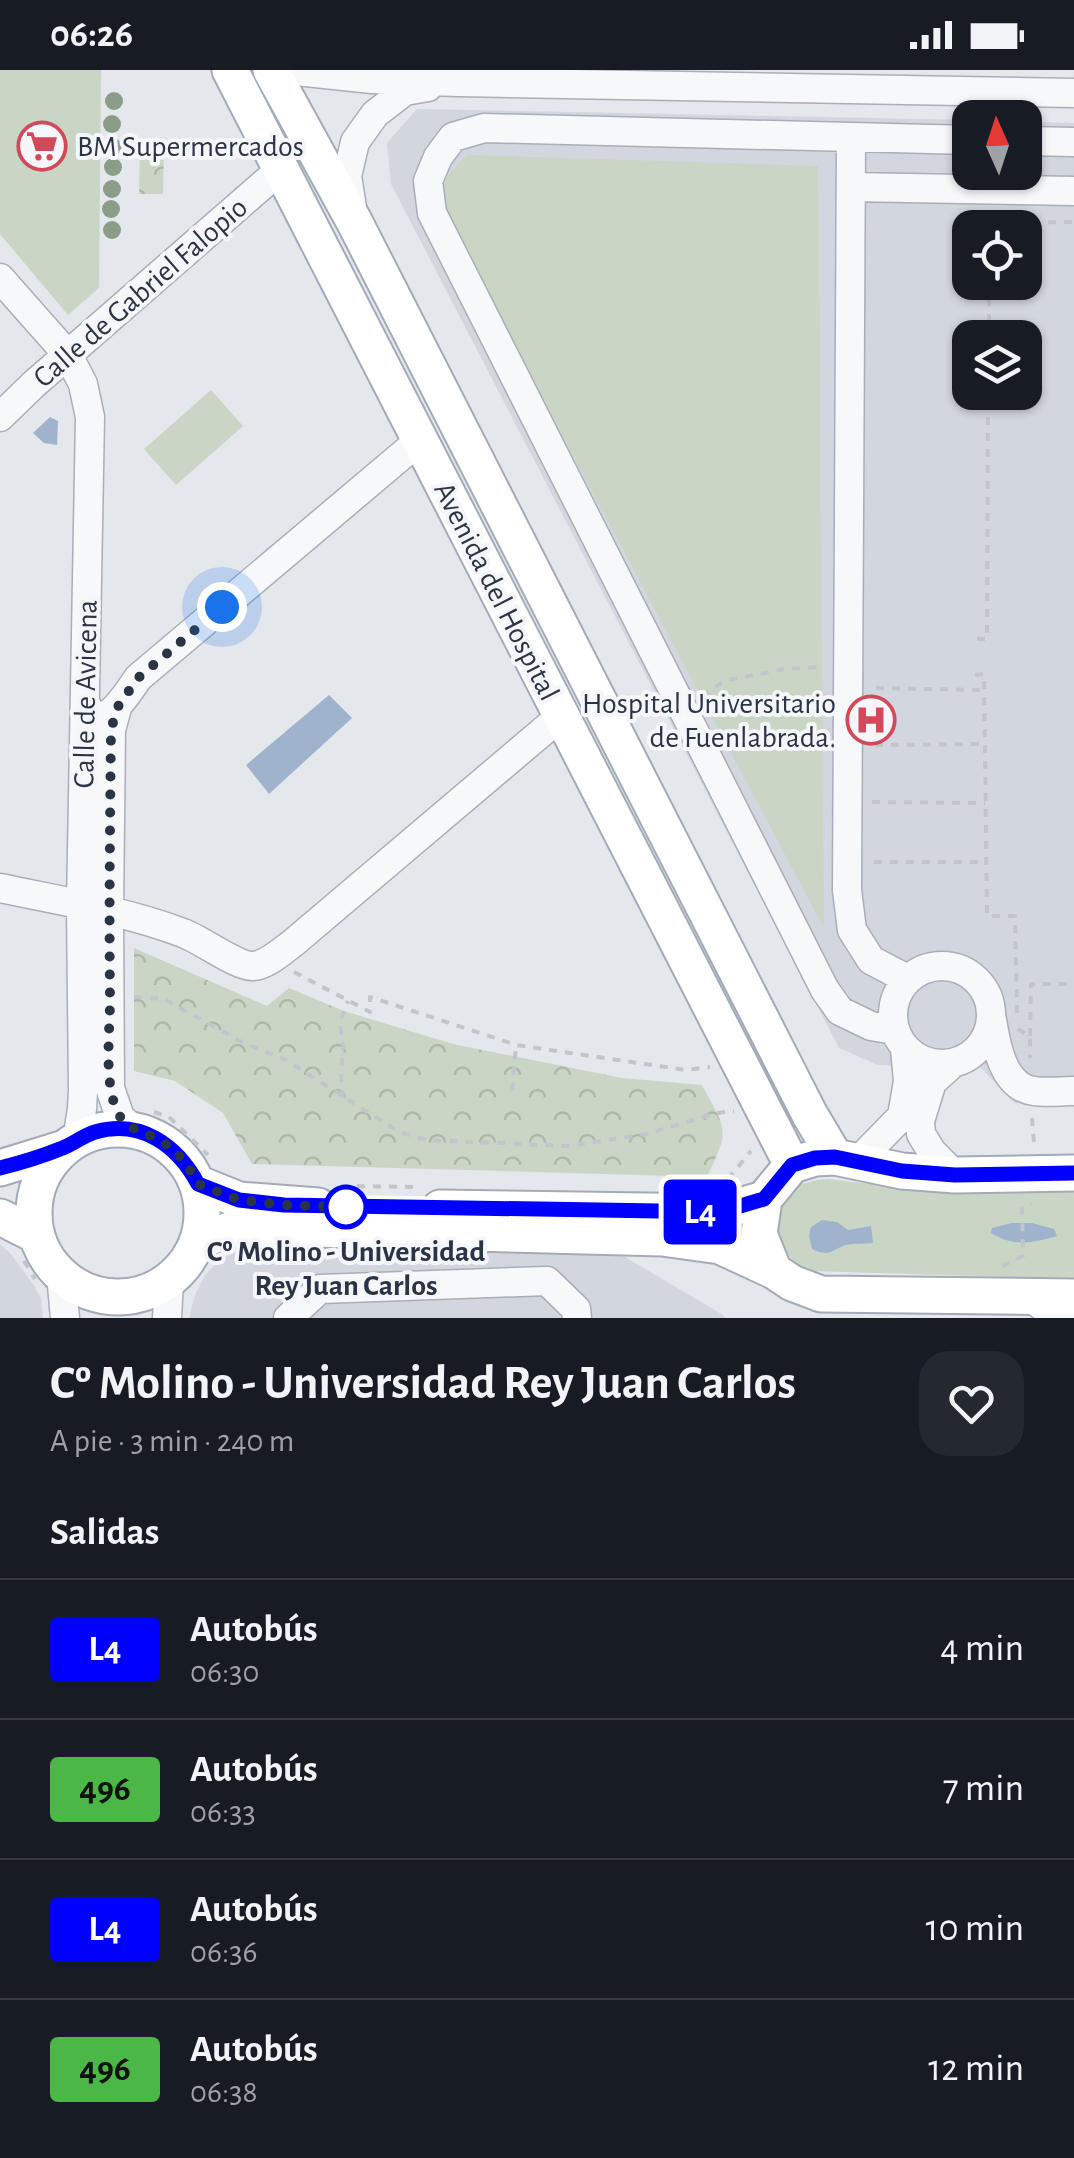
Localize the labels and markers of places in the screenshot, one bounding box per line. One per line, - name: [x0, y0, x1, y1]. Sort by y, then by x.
- supermarket icon: BM Supermercados: [16, 120, 68, 172]
- place label: BM Supermercados: [77, 132, 304, 162]
- place label: Hospital Universitario de Fuenlabrada.: [582, 689, 836, 753]
- hospital icon: Hospital Universitario de Fuenlabrada.: [845, 694, 897, 746]
- marker: Cº Molino - Universidad Rey Juan Carlos: [325, 1186, 367, 1228]
- place label: Cº Molino - Universidad Rey Juan Carlos: [207, 1237, 486, 1301]

